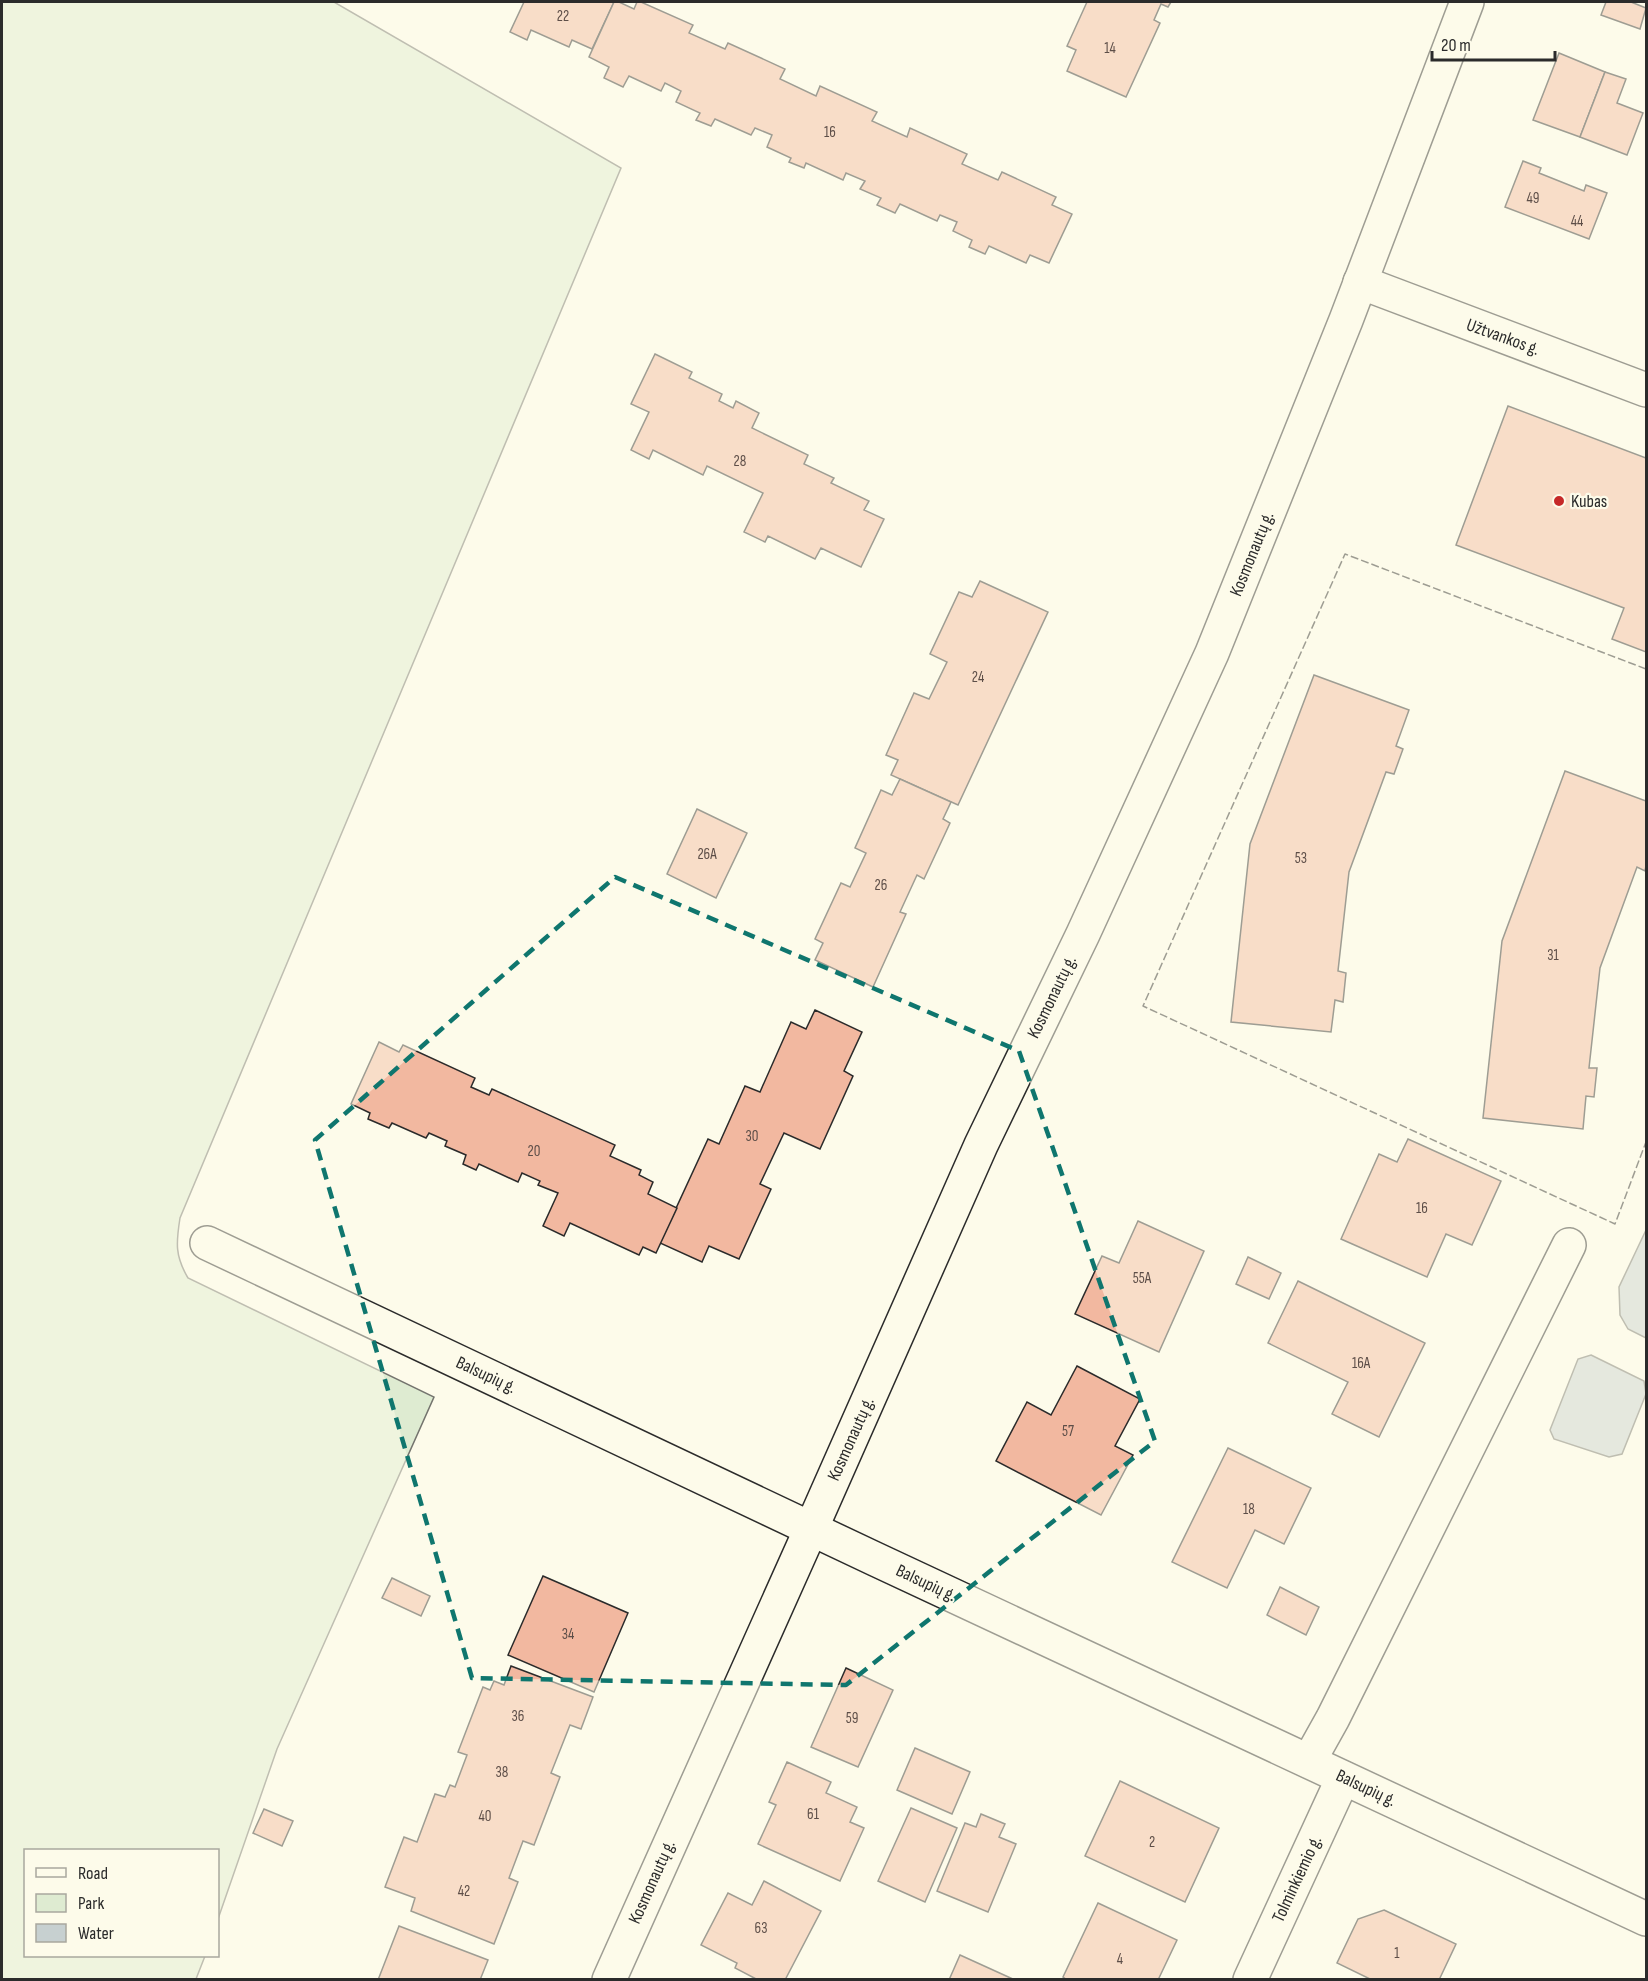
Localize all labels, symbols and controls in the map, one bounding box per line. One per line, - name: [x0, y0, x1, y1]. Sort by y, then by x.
- house number: 22: [557, 7, 569, 26]
- scale bar: [1432, 24, 1555, 62]
- text: 20 m: [1441, 35, 1471, 56]
- house number: 14: [1104, 39, 1116, 58]
- house number: 16: [824, 123, 836, 142]
- house number: 49: [1527, 189, 1539, 208]
- house number: 44: [1571, 212, 1583, 231]
- street label: Užtvankos g.: [1464, 314, 1542, 360]
- house number: 28: [734, 452, 746, 471]
- place label: Kubas: [1571, 491, 1607, 512]
- marker: Kubas: [1552, 494, 1566, 508]
- street label: Kosmonautų g.: [1226, 509, 1278, 599]
- house number: 24: [972, 668, 984, 687]
- house number: 26A: [697, 845, 717, 864]
- house number: 53: [1295, 849, 1307, 868]
- house number: 26: [875, 876, 887, 895]
- house number: 31: [1547, 946, 1560, 965]
- street label: Kosmonautų g.: [1023, 952, 1081, 1042]
- house number: 30: [746, 1127, 758, 1146]
- house number: 20: [528, 1142, 540, 1161]
- house number: 16: [1416, 1199, 1428, 1218]
- house number: 55A: [1133, 1269, 1152, 1288]
- street label: Balsupių g.: [453, 1352, 519, 1398]
- house number: 16A: [1352, 1354, 1371, 1373]
- street label: Kosmonautų g.: [823, 1394, 879, 1484]
- house number: 57: [1062, 1422, 1074, 1441]
- house number: 18: [1243, 1500, 1255, 1519]
- street label: Balsupių g.: [893, 1560, 959, 1606]
- house number: 34: [562, 1625, 574, 1644]
- house number: 36: [512, 1707, 524, 1726]
- house number: 59: [846, 1709, 858, 1728]
- house number: 38: [496, 1763, 508, 1782]
- street label: Balsupių g.: [1333, 1765, 1399, 1811]
- house number: 61: [807, 1805, 820, 1824]
- house number: 40: [479, 1807, 491, 1826]
- house number: 2: [1149, 1833, 1155, 1852]
- street label: Tolminkiemio g.: [1268, 1833, 1326, 1925]
- street label: Kosmonautų g.: [624, 1837, 680, 1927]
- legend: [24, 1849, 219, 1957]
- text: Road: [78, 1863, 108, 1884]
- house number: 42: [458, 1882, 470, 1901]
- text: Park: [78, 1893, 104, 1914]
- house number: 63: [755, 1919, 767, 1938]
- text: Water: [78, 1923, 114, 1944]
- house number: 1: [1394, 1944, 1400, 1963]
- house number: 4: [1117, 1950, 1123, 1969]

